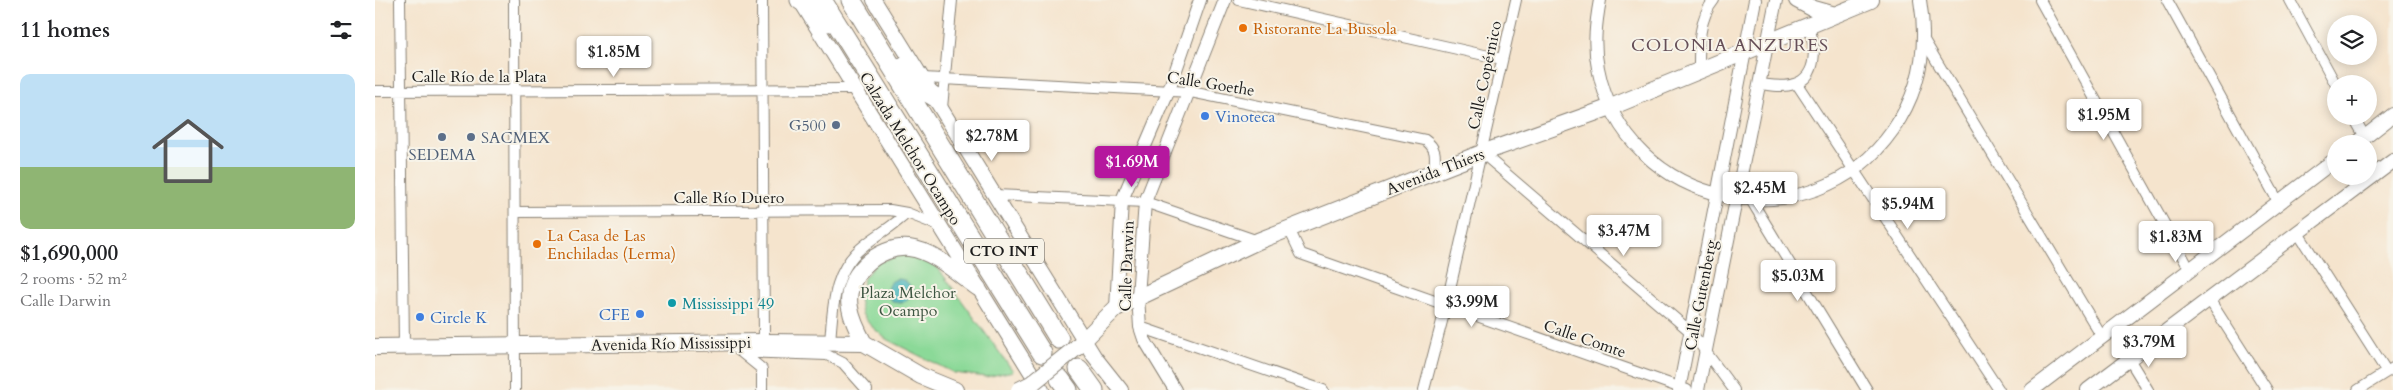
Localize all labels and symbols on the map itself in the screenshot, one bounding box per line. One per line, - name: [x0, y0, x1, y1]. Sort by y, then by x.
- place label: Ristorante La Bussola: [1253, 18, 1397, 40]
- street label: Calle Copérnico: [1463, 18, 1507, 132]
- marker: Ristorante La Bussola: [1237, 22, 1249, 34]
- district label: COLONIA ANZURES: [1631, 33, 1829, 58]
- pin: $1.85M: [573, 36, 655, 78]
- street label: Calle Río de la Plata: [411, 66, 547, 88]
- street label: Calle Goethe: [1165, 66, 1256, 102]
- street label: Calzada Melchor Ocampo: [854, 68, 967, 230]
- pin: $1.95M: [2063, 98, 2145, 141]
- place label: Vinoteca: [1215, 106, 1276, 128]
- marker: Vinoteca: [1199, 110, 1211, 122]
- place label: G500: [789, 115, 826, 137]
- marker: G500: [830, 119, 842, 131]
- pin: $2.78M: [951, 120, 1033, 162]
- place label: SACMEX: [481, 127, 551, 149]
- marker: SEDEMA: [436, 131, 448, 143]
- marker: SACMEX: [465, 131, 477, 143]
- street label: Avenida Thiers: [1383, 143, 1488, 201]
- place label: SEDEMA: [408, 144, 476, 166]
- pin: $1.69M: [1091, 146, 1173, 188]
- pin: $2.45M: [1719, 172, 1801, 214]
- street label: Calle Río Duero: [674, 187, 785, 209]
- pin: $5.94M: [1867, 188, 1949, 230]
- pin: $3.47M: [1583, 214, 1665, 257]
- street label: Calle Darwin: [1114, 220, 1140, 312]
- pin: $1.83M: [2135, 220, 2217, 263]
- place label: La Casa de Las Enchiladas (Lerma): [547, 225, 676, 265]
- marker: La Casa de Las Enchiladas (Lerma): [531, 238, 543, 250]
- road number: CTO INT: [964, 238, 1044, 264]
- street label: Calle Gutenberg: [1679, 238, 1723, 352]
- pin: $5.03M: [1757, 260, 1839, 302]
- park label: Plaza Melchor Ocampo: [860, 282, 956, 322]
- pin: $3.99M: [1431, 286, 1513, 328]
- place label: Mississippi 49: [682, 293, 774, 315]
- marker: Mississippi 49: [666, 297, 678, 309]
- place label: CFE: [599, 304, 630, 326]
- place label: Circle K: [430, 307, 488, 329]
- marker: CFE: [634, 308, 646, 320]
- marker: Circle K: [414, 311, 426, 323]
- street label: Calle Comte: [1541, 315, 1629, 363]
- pin: $3.79M: [2108, 326, 2190, 368]
- street label: Avenida Río Mississippi: [591, 332, 752, 356]

